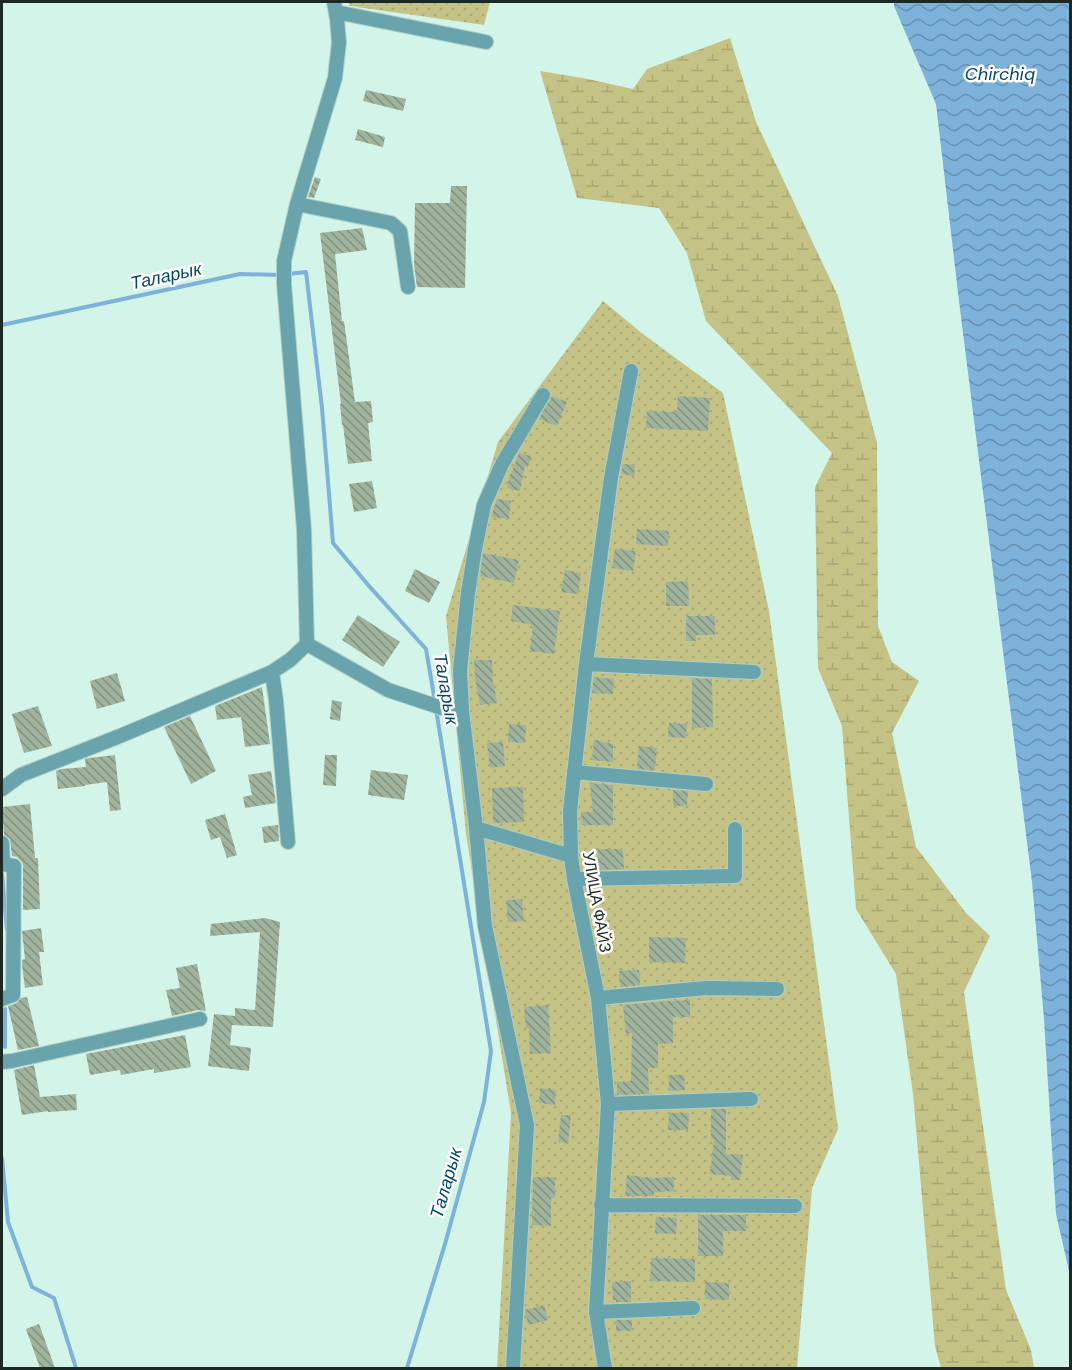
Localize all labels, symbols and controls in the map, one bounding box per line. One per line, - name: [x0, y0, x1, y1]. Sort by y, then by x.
- water label: Chirchiq: [965, 62, 1035, 86]
- water label: Таларык: [128, 256, 205, 295]
- water label: Таларык: [428, 651, 464, 728]
- street label: УЛИЦА ФАЙЗ: [578, 850, 616, 954]
- water label: Таларык: [424, 1143, 468, 1221]

